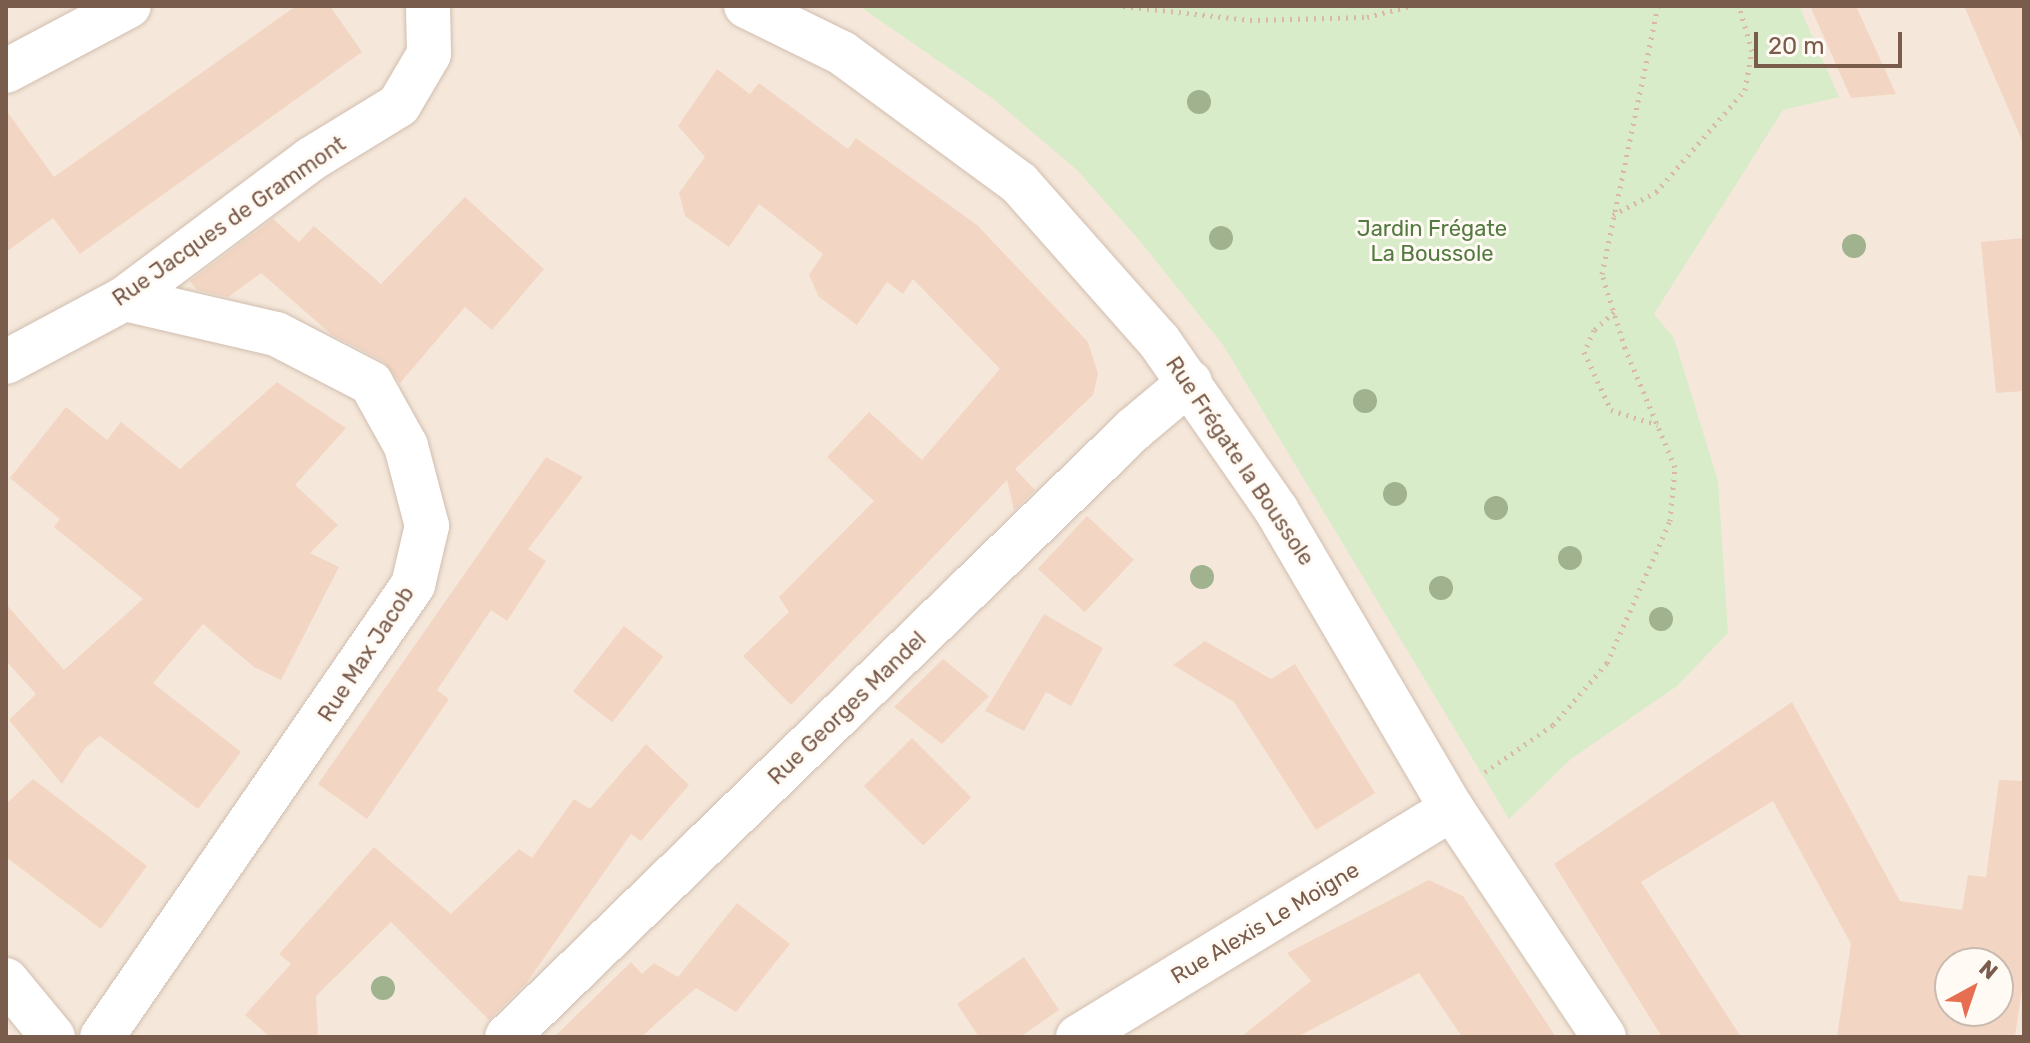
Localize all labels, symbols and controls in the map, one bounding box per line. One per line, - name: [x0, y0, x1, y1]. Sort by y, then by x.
- scale bar: [1758, 16, 1906, 66]
- text: 20 m: [1768, 32, 1825, 60]
- street label: Rue Jacques de Grammont: [107, 130, 351, 312]
- park label: Jardin Frégate La Boussole: [1357, 215, 1507, 266]
- street label: Rue Frégate la Boussole: [1160, 352, 1320, 570]
- street label: Rue Max Jacob: [312, 581, 420, 727]
- street label: Rue Georges Mandel: [763, 626, 931, 790]
- street label: Rue Alexis Le Moigne: [1166, 856, 1364, 990]
- north arrow: [1934, 947, 2014, 1027]
- text: N: [1974, 954, 2003, 985]

